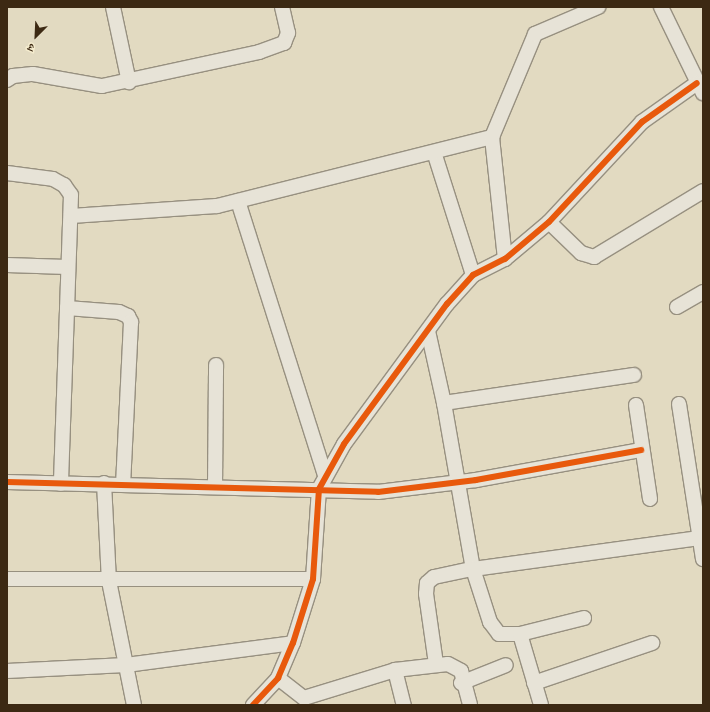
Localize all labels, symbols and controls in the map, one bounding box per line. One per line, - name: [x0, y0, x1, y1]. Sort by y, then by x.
- north arrow: [16, 16, 56, 56]
- text: उ: [26, 39, 37, 55]

